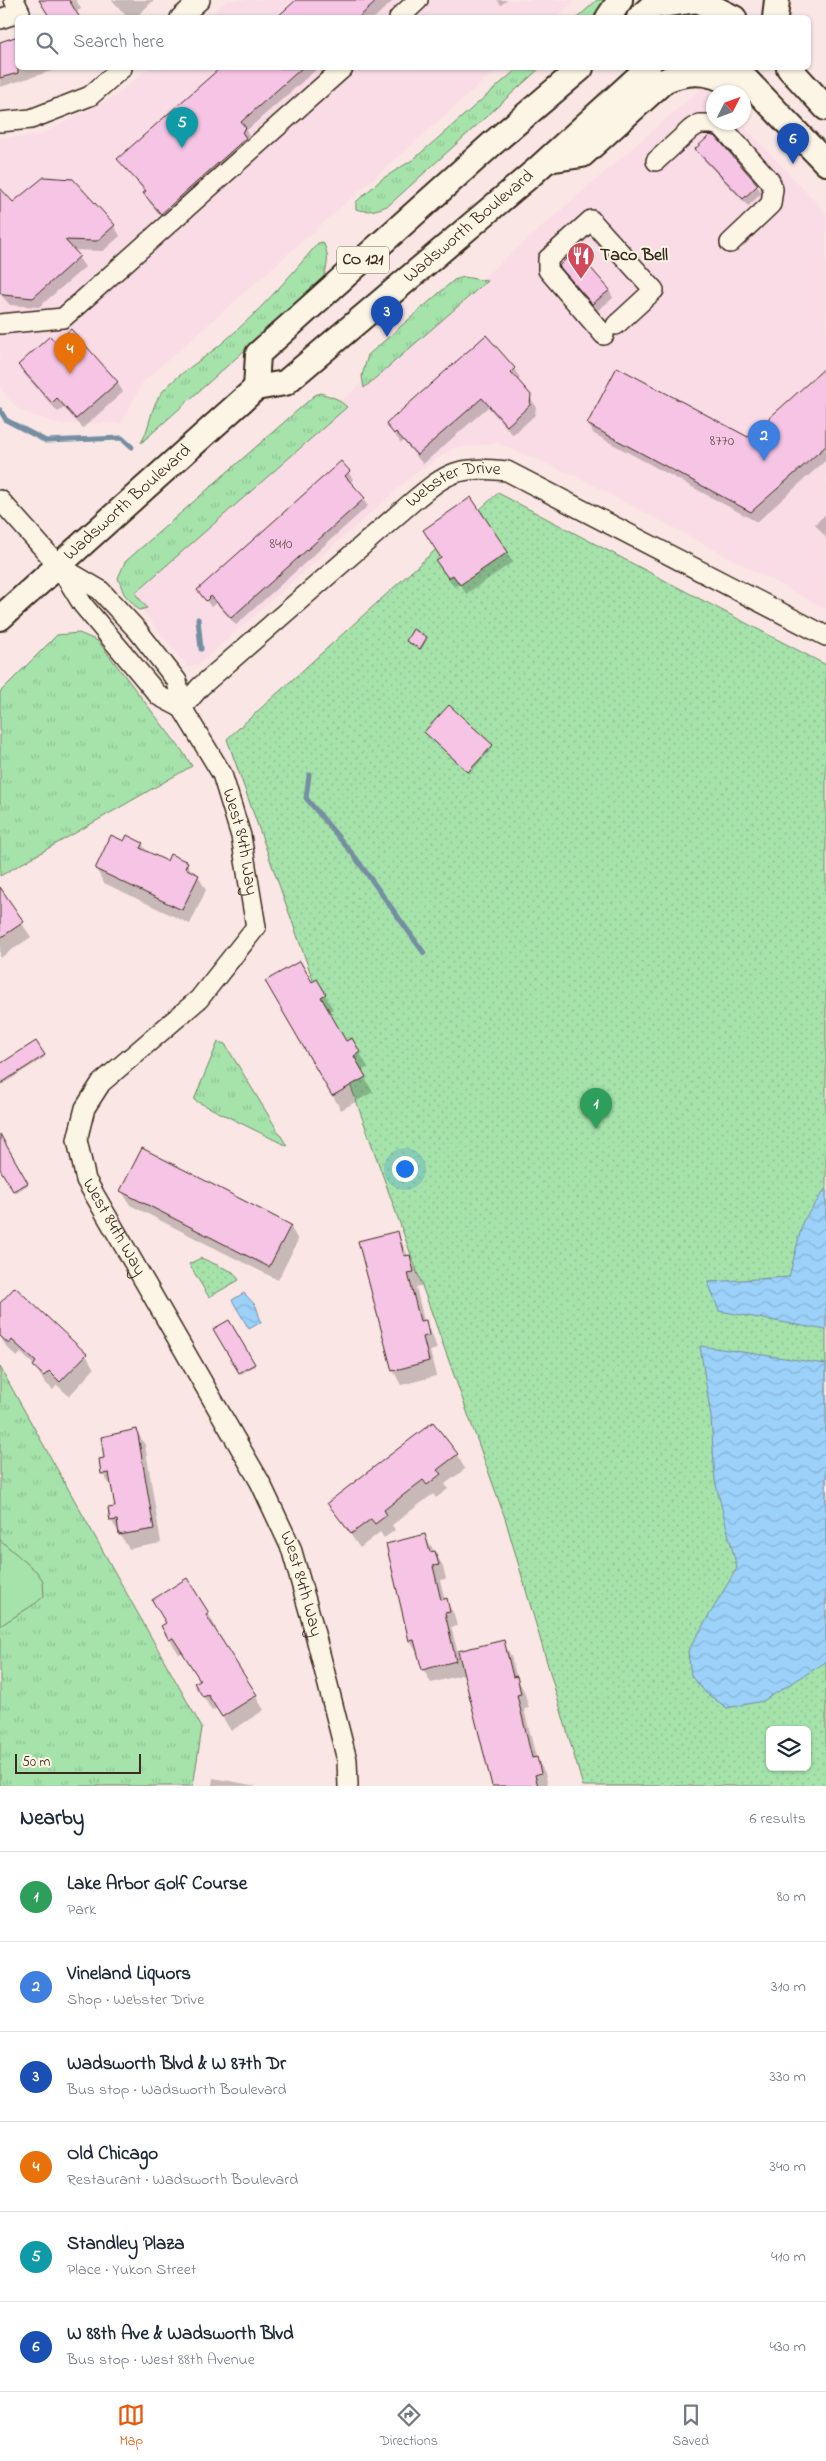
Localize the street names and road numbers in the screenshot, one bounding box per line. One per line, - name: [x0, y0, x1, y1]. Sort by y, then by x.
- street label: Wadsworth Boulevard: [398, 164, 540, 290]
- road number: CO 121: [337, 246, 389, 274]
- street label: Wadsworth Boulevard: [58, 439, 198, 568]
- street label: Webster Drive: [401, 456, 503, 515]
- street label: West 84th Way: [214, 786, 264, 897]
- street label: West 84th Way: [75, 1174, 152, 1281]
- street label: West 84th Way: [272, 1527, 328, 1640]

